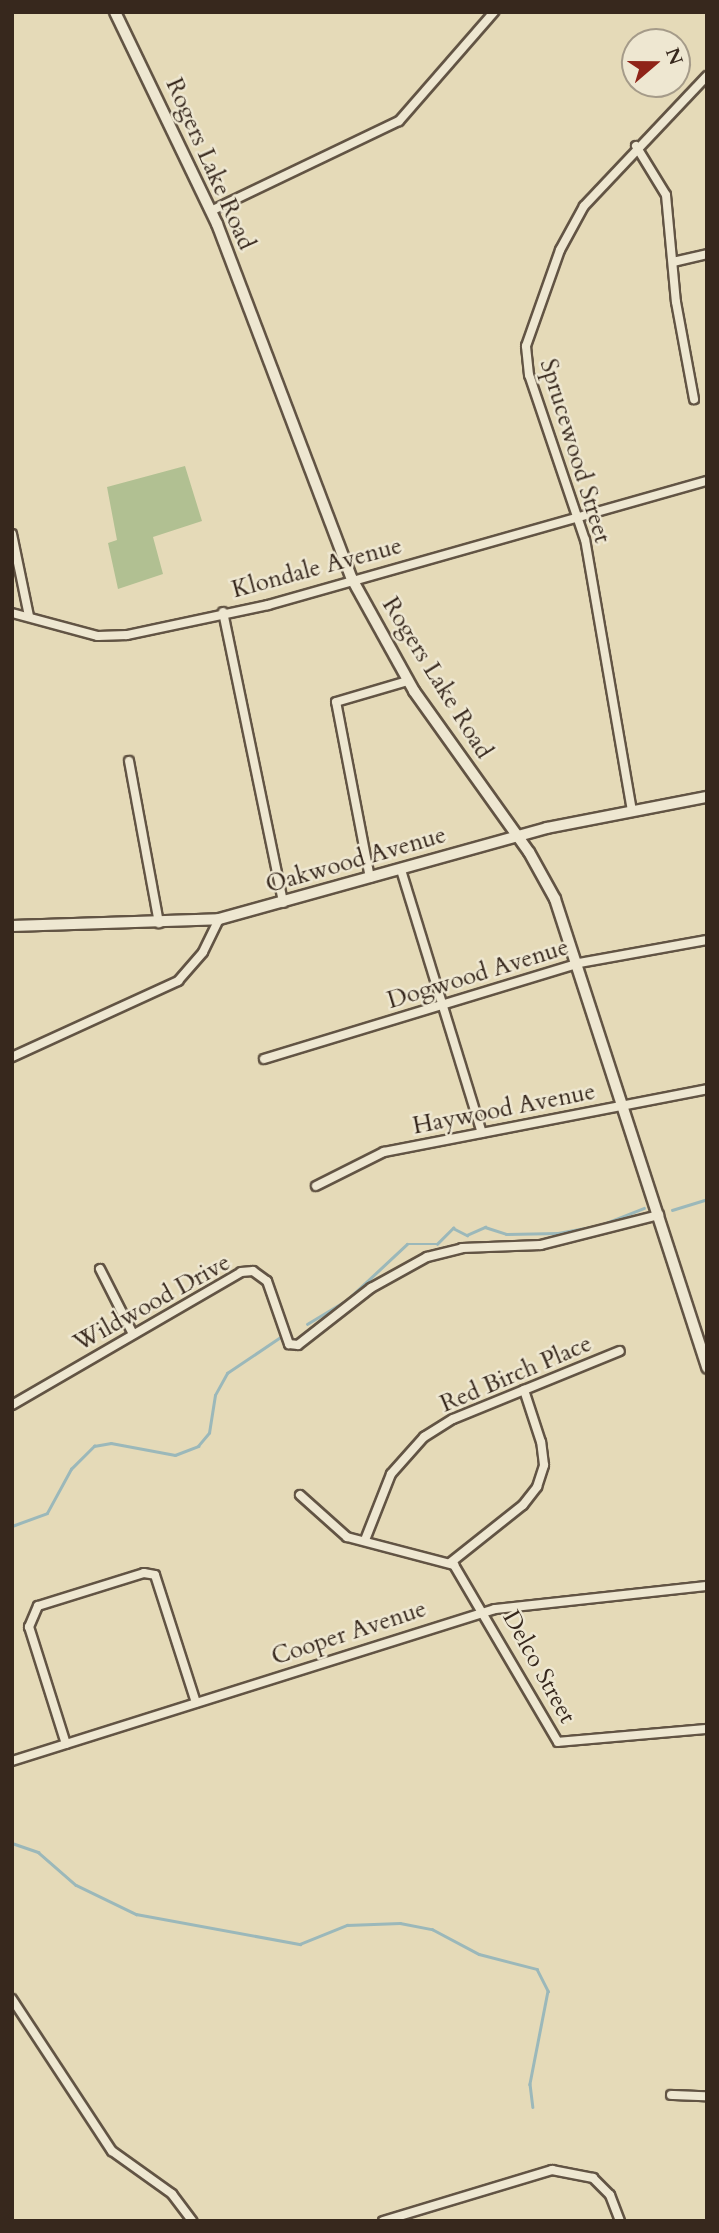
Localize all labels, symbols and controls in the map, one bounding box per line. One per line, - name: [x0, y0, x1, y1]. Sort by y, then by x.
- north arrow: [621, 28, 691, 98]
- text: N: [659, 44, 689, 69]
- street label: Rogers Lake Road: [159, 74, 261, 254]
- street label: Sprucewood Street: [533, 356, 617, 546]
- street label: Klondale Avenue: [229, 531, 405, 605]
- street label: Rogers Lake Road: [376, 592, 498, 764]
- street label: Oakwood Avenue: [263, 820, 449, 900]
- street label: Dogwood Avenue: [384, 933, 572, 1015]
- street label: Haywood Avenue: [410, 1077, 598, 1141]
- street label: Wildwood Drive: [69, 1248, 235, 1358]
- street label: Red Birch Place: [436, 1329, 596, 1419]
- street label: Cooper Avenue: [268, 1594, 430, 1672]
- street label: Delco Street: [496, 1606, 582, 1728]

